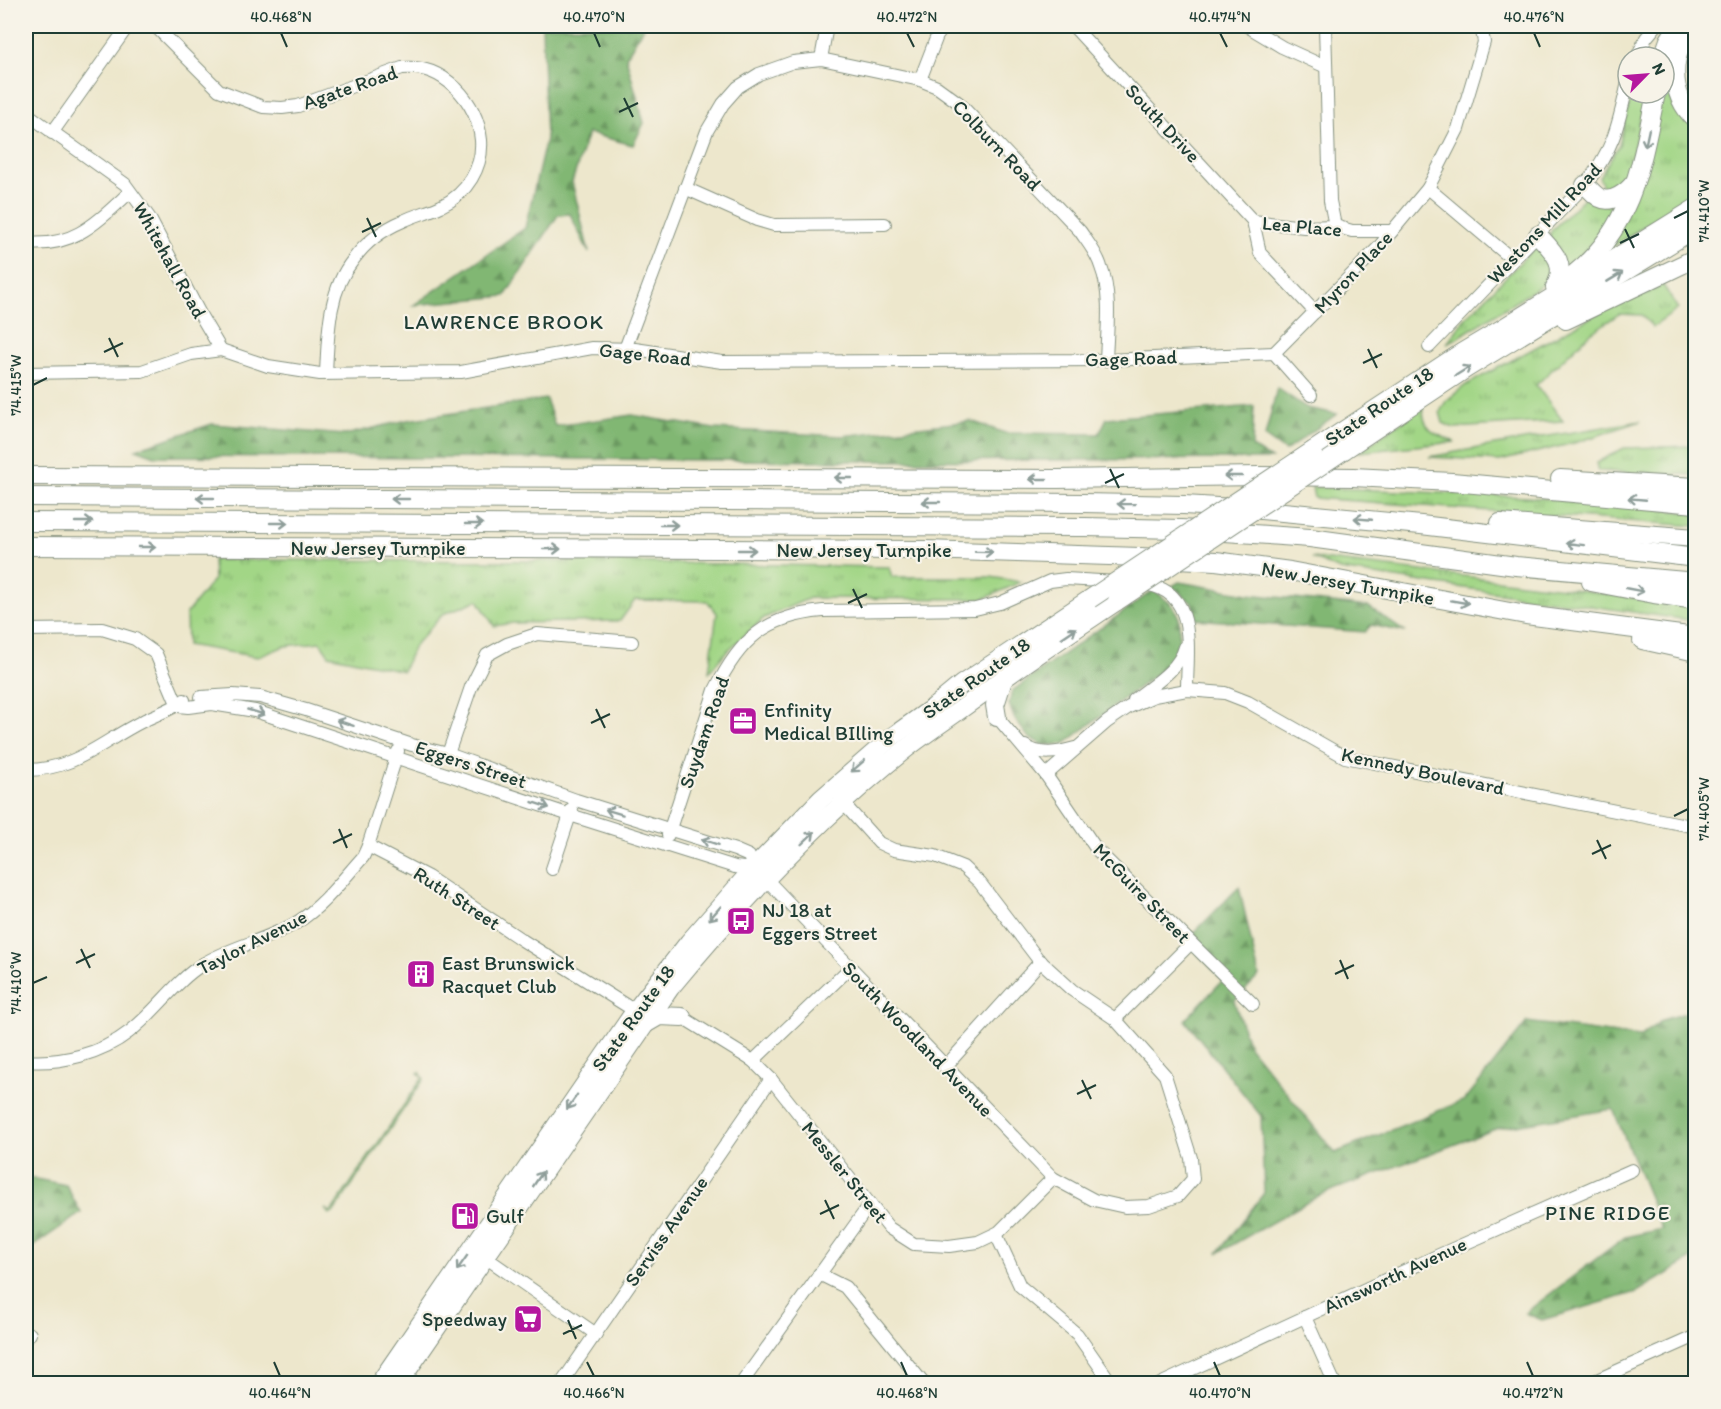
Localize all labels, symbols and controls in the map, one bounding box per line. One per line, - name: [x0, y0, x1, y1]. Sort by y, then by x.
- text: 40.468°N: [250, 8, 312, 26]
- text: 40.470°N: [563, 8, 625, 26]
- text: 40.472°N: [877, 8, 937, 26]
- text: 40.474°N: [1189, 8, 1251, 26]
- text: 40.476°N: [1504, 8, 1564, 26]
- north arrow: [1616, 45, 1676, 105]
- street label: Agate Road: [300, 60, 401, 114]
- text: N: [1648, 60, 1670, 78]
- street label: South Drive: [1120, 79, 1206, 167]
- street label: Colburn Road: [948, 95, 1047, 196]
- one-way arrow: [1641, 127, 1652, 147]
- street label: Westons Mill Road: [1482, 157, 1606, 289]
- text: 74.410°W: [1695, 180, 1713, 242]
- street label: Whitehall Road: [128, 197, 212, 323]
- street label: Lea Place: [1261, 211, 1343, 241]
- street label: Myron Place: [1309, 226, 1397, 318]
- one-way arrow: [1606, 271, 1623, 283]
- district label: LAWRENCE BROOK: [403, 309, 605, 334]
- street label: Gage Road: [598, 337, 692, 371]
- street label: Gage Road: [1085, 344, 1178, 372]
- text: 74.415°W: [7, 354, 25, 416]
- street label: State Route 18: [1320, 361, 1438, 451]
- one-way arrow: [1454, 364, 1471, 376]
- one-way arrow: [1224, 470, 1244, 482]
- one-way arrow: [834, 472, 854, 484]
- one-way arrow: [1029, 473, 1049, 485]
- one-way arrow: [195, 492, 215, 504]
- one-way arrow: [390, 493, 410, 505]
- one-way arrow: [1628, 493, 1648, 504]
- one-way arrow: [921, 496, 941, 508]
- one-way arrow: [1116, 498, 1136, 509]
- one-way arrow: [1353, 513, 1373, 524]
- one-way arrow: [73, 516, 93, 528]
- one-way arrow: [268, 517, 288, 529]
- one-way arrow: [463, 518, 483, 530]
- one-way arrow: [658, 519, 678, 531]
- street label: New Jersey Turnpike: [290, 536, 466, 560]
- street label: New Jersey Turnpike: [776, 538, 952, 562]
- one-way arrow: [1565, 538, 1585, 549]
- one-way arrow: [136, 541, 156, 553]
- one-way arrow: [541, 543, 561, 555]
- one-way arrow: [736, 544, 756, 556]
- one-way arrow: [973, 546, 993, 557]
- street label: New Jersey Turnpike: [1260, 556, 1436, 610]
- one-way arrow: [1625, 585, 1644, 597]
- one-way arrow: [1449, 597, 1469, 608]
- one-way arrow: [1061, 627, 1077, 639]
- street label: State Route 18: [917, 632, 1035, 724]
- street label: Suydam Road: [674, 673, 734, 791]
- place label: Enfinity Medical BIlling: [764, 698, 894, 745]
- office icon: Enfinity Medical BIlling: [727, 705, 759, 737]
- one-way arrow: [246, 707, 265, 718]
- one-way arrow: [336, 717, 355, 728]
- street label: Eggers Street: [412, 735, 530, 793]
- street label: Kennedy Boulevard: [1339, 742, 1507, 800]
- one-way arrow: [851, 759, 866, 773]
- text: 74.405°W: [1695, 777, 1713, 841]
- one-way arrow: [531, 801, 550, 812]
- one-way arrow: [605, 806, 624, 817]
- one-way arrow: [800, 830, 815, 845]
- one-way arrow: [701, 836, 720, 847]
- street label: McGuire Street: [1088, 838, 1196, 948]
- street label: Ruth Street: [409, 861, 505, 935]
- place label: NJ 18 at Eggers Street: [762, 898, 878, 945]
- street label: Taylor Avenue: [193, 904, 311, 980]
- one-way arrow: [708, 905, 722, 920]
- bus stop icon: NJ 18 at Eggers Street: [725, 905, 757, 937]
- place label: East Brunswick Racquet Club: [442, 951, 575, 998]
- text: 74.410°W: [7, 952, 25, 1014]
- street label: South Woodland Avenue: [837, 956, 999, 1122]
- building icon: East Brunswick Racquet Club: [405, 958, 437, 990]
- street label: State Route 18: [586, 960, 680, 1076]
- one-way arrow: [566, 1093, 578, 1109]
- street label: Messler Street: [797, 1116, 893, 1228]
- street label: Serviss Avenue: [619, 1171, 713, 1291]
- one-way arrow: [532, 1172, 544, 1188]
- fuel station icon: Gulf: [449, 1200, 481, 1232]
- district label: PINE RIDGE: [1545, 1200, 1671, 1225]
- place label: Gulf: [486, 1204, 525, 1228]
- street label: Ainsworth Avenue: [1320, 1231, 1470, 1319]
- one-way arrow: [456, 1254, 468, 1270]
- supermarket icon: Speedway: [512, 1303, 544, 1335]
- place label: Speedway: [422, 1307, 508, 1331]
- text: 40.464°N: [249, 1384, 311, 1402]
- text: 40.466°N: [563, 1384, 625, 1402]
- text: 40.468°N: [876, 1384, 938, 1402]
- text: 40.470°N: [1189, 1384, 1251, 1402]
- text: 40.472°N: [1503, 1384, 1563, 1402]

